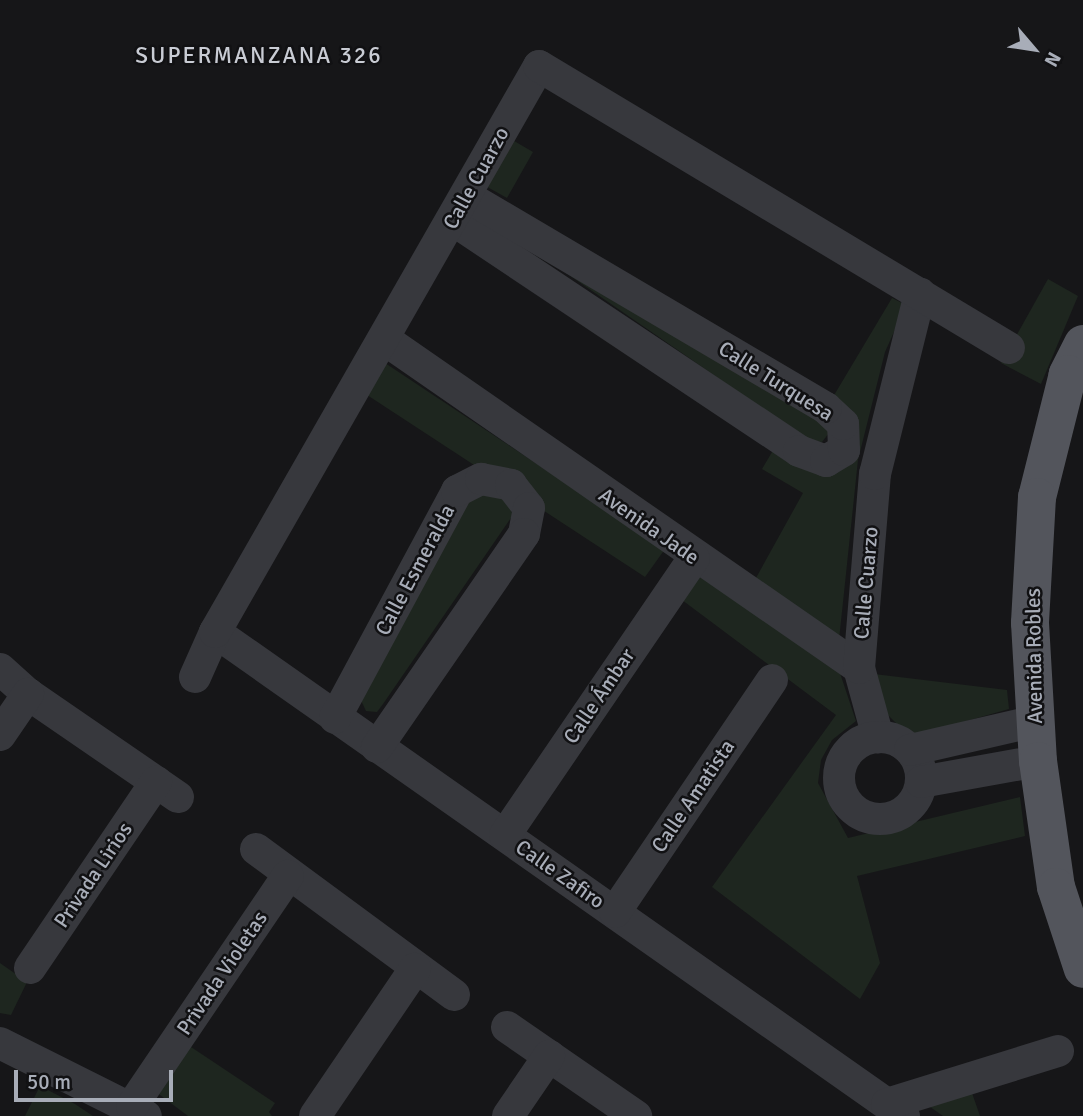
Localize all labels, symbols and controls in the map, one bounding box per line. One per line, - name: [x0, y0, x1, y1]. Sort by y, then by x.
- north arrow: [999, 14, 1069, 84]
- district label: SUPERMANZANA 326: [137, 42, 381, 70]
- text: N: [1039, 48, 1066, 71]
- street label: Calle Cuarzo: [438, 123, 514, 233]
- street label: Calle Turquesa: [714, 336, 838, 426]
- street label: Avenida Jade: [594, 482, 704, 570]
- street label: Calle Esmeralda: [370, 500, 460, 640]
- street label: Calle Cuarzo: [849, 526, 883, 640]
- street label: Avenida Robles: [1020, 588, 1048, 724]
- street label: Calle Ámbar: [558, 644, 640, 748]
- street label: Calle Amatista: [646, 735, 740, 857]
- street label: Privada Lirios: [48, 817, 138, 933]
- street label: Calle Zafiro: [511, 834, 609, 914]
- street label: Privada Violetas: [171, 906, 273, 1040]
- scale bar: [18, 1056, 177, 1100]
- text: 50 m: [27, 1069, 71, 1095]

